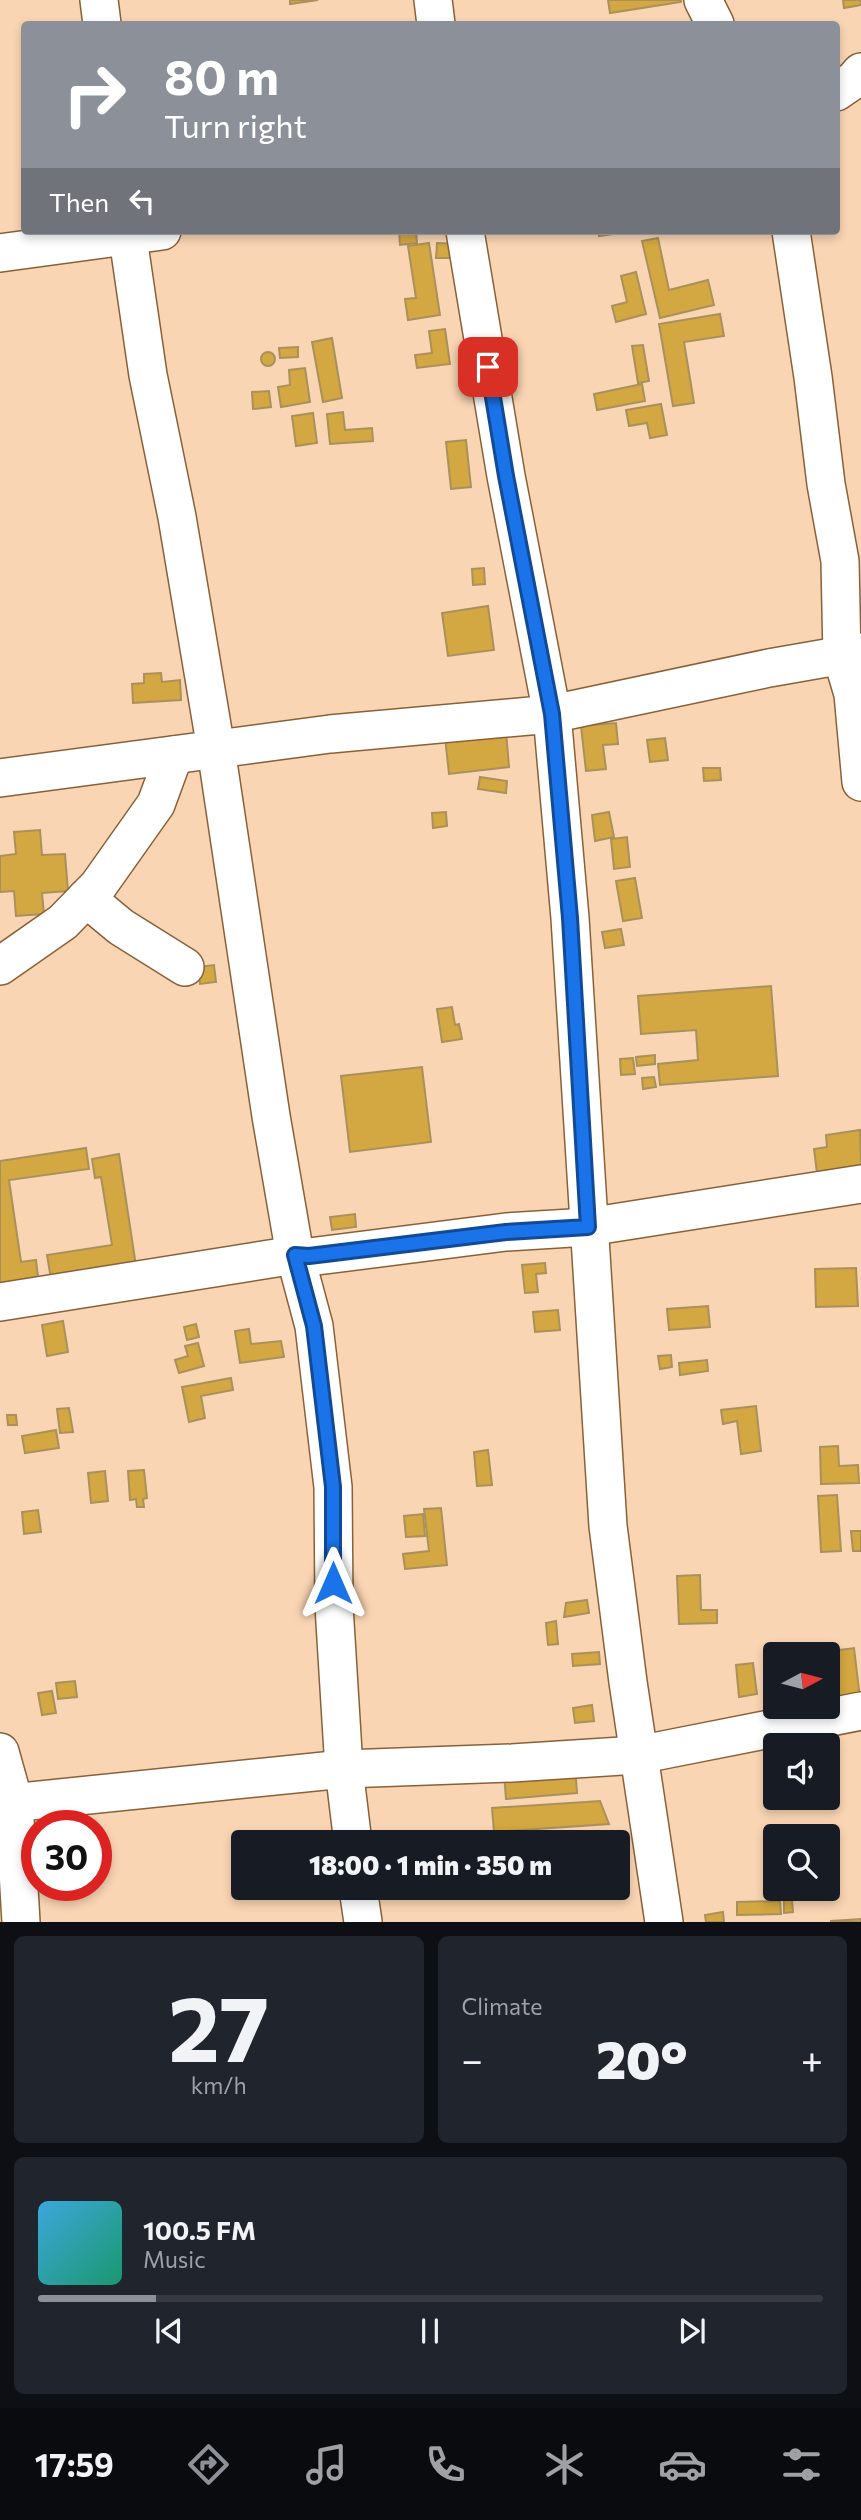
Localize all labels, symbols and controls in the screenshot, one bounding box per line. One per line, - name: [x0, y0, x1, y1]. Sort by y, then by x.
- text: 80 m: [164, 45, 279, 105]
- icon: right: [49, 49, 140, 140]
- text: Turn right: [164, 105, 307, 145]
- icon: left: [123, 182, 161, 220]
- text: Then: [49, 186, 109, 217]
- pin: [458, 337, 518, 397]
- icon: arrive: [469, 348, 507, 386]
- position arrow: [296, 1546, 370, 1620]
- north arrow: [763, 1642, 840, 1718]
- map controls: [763, 1642, 840, 1901]
- button: sound: [763, 1733, 840, 1810]
- speed limit sign: 30: [21, 1810, 112, 1901]
- button: search: [763, 1824, 840, 1901]
- text: 18:00 · 1 min · 350 m: [309, 1849, 552, 1880]
- text: 27: [168, 1969, 269, 2081]
- text: Climate: [462, 1992, 543, 2020]
- text: 20°: [596, 2026, 688, 2090]
- text: −: [462, 2035, 483, 2082]
- text: +: [801, 2035, 823, 2082]
- text: km/h: [191, 2071, 247, 2099]
- text: 100.5 FM: [143, 2214, 256, 2245]
- text: Music: [143, 2245, 206, 2273]
- icon: previous: [150, 2312, 188, 2350]
- icon: pause: [411, 2312, 449, 2350]
- icon: next: [673, 2312, 711, 2350]
- icon: directions: [184, 2440, 233, 2489]
- icon: music: [302, 2440, 351, 2489]
- icon: phone: [421, 2440, 470, 2489]
- icon: climate: [540, 2440, 589, 2489]
- icon: car: [658, 2440, 707, 2489]
- icon: filters: [777, 2440, 826, 2489]
- text: 17:59: [35, 2444, 114, 2484]

